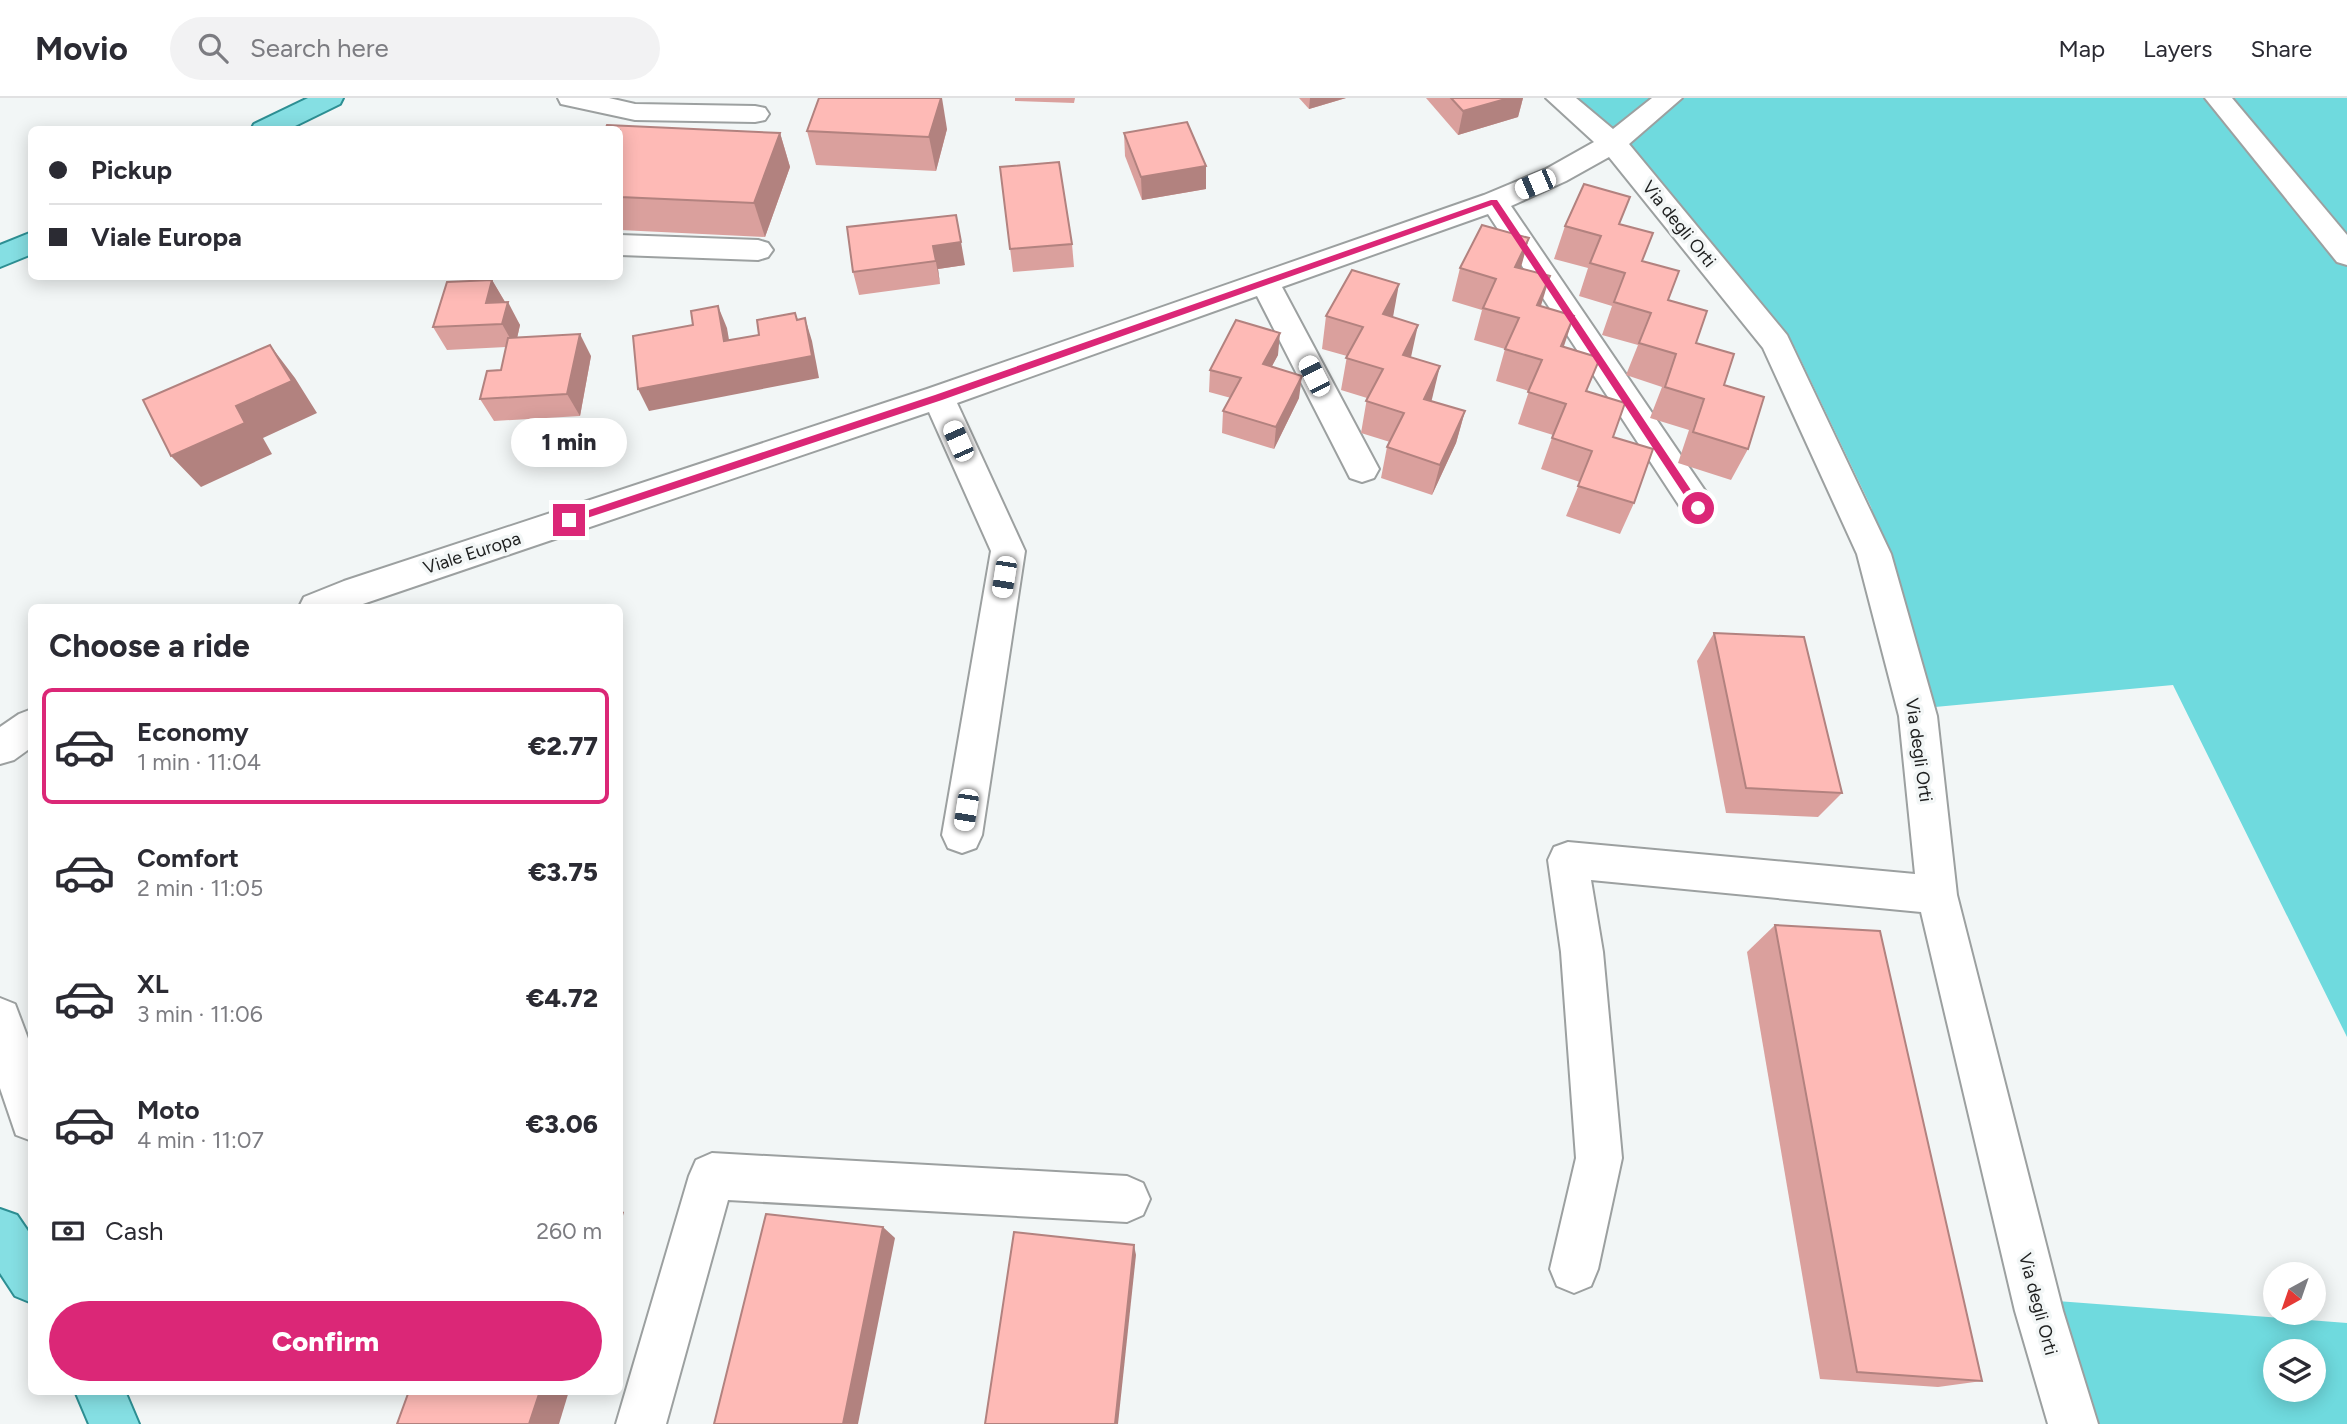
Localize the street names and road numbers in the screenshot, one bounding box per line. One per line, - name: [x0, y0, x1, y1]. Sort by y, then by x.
- street label: Via degli Orti: [1637, 176, 1721, 272]
- street label: Viale Europa: [421, 527, 523, 579]
- street label: Via degli Orti: [1901, 697, 1937, 803]
- street label: Via degli Orti: [2014, 1251, 2062, 1357]

